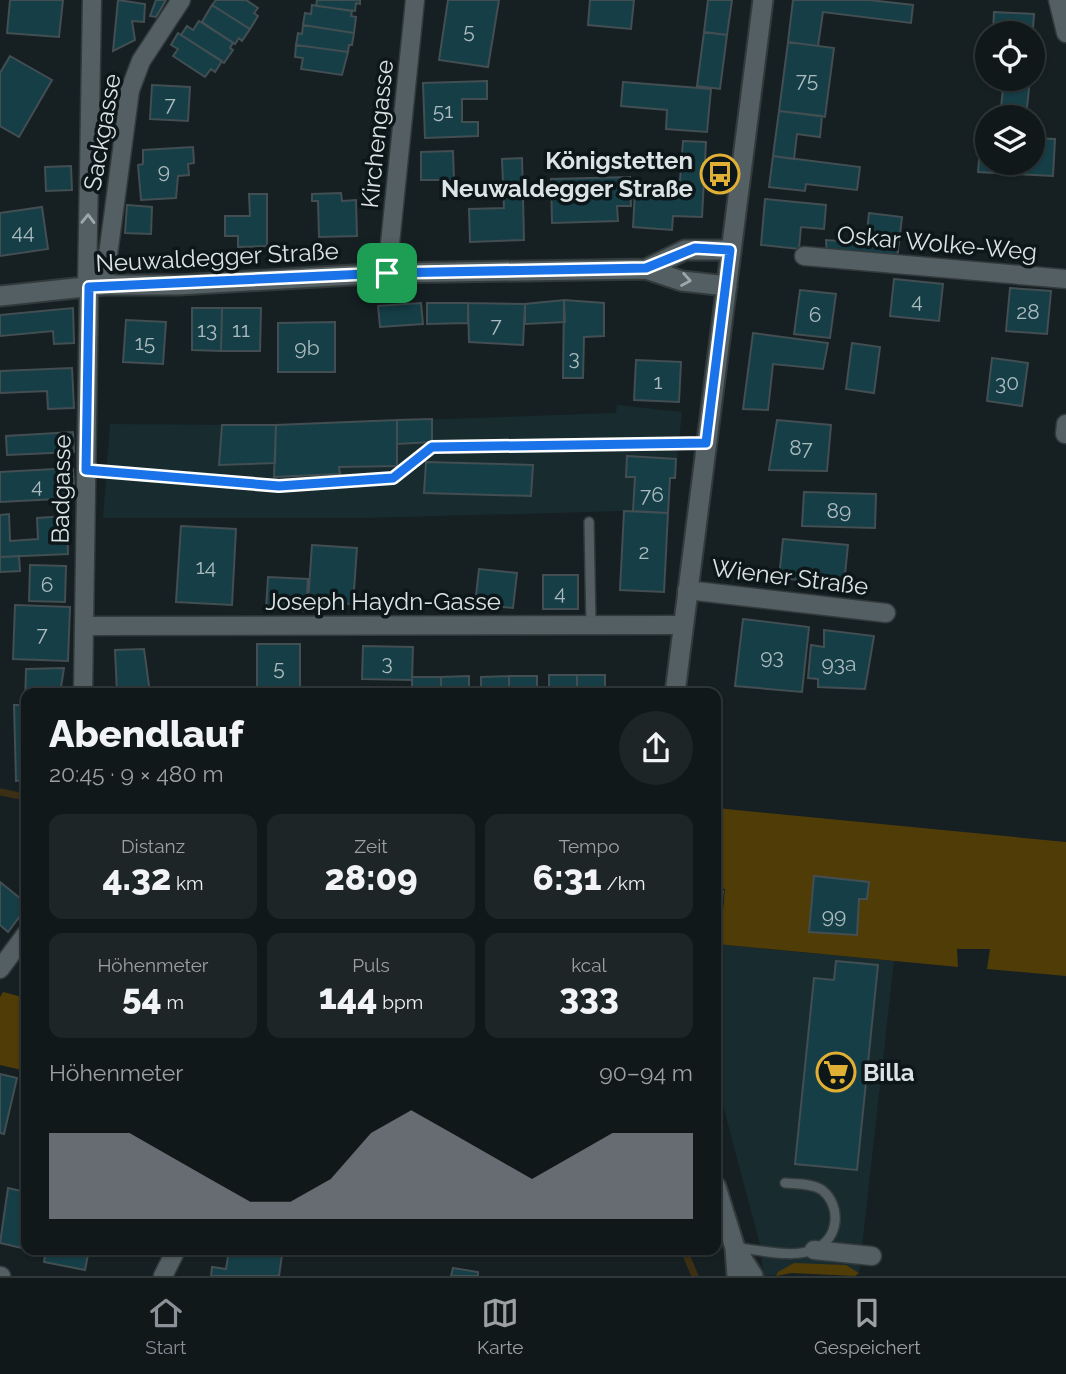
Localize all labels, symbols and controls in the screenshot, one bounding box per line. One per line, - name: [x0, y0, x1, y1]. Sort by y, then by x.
- house number: 5: [463, 18, 475, 43]
- map controls: [975, 21, 1045, 175]
- button: locate: [975, 21, 1045, 91]
- street label: Kirchengasse: [355, 58, 399, 210]
- house number: 75: [796, 67, 818, 92]
- street label: Sackgasse: [77, 71, 127, 193]
- house number: 7: [164, 91, 176, 116]
- house number: 51: [433, 98, 453, 123]
- button: layers: [975, 105, 1045, 175]
- place label: Königstetten Neuwaldegger Straße: [441, 146, 693, 203]
- bus stop icon: Königstetten Neuwaldegger Straße: [699, 153, 741, 195]
- house number: 9: [158, 158, 170, 183]
- one-way arrow: [81, 213, 96, 224]
- house number: 44: [12, 219, 34, 244]
- street label: Oskar Wolke-Weg: [836, 220, 1038, 266]
- street label: Neuwaldegger Straße: [95, 236, 339, 278]
- pin: [357, 243, 417, 303]
- icon: arrive: [368, 254, 406, 292]
- one-way arrow: [679, 272, 691, 287]
- house number: 4: [911, 288, 923, 313]
- house number: 28: [1016, 299, 1040, 324]
- house number: 6: [809, 302, 821, 327]
- house number: 7: [490, 312, 502, 337]
- house number: 13: [197, 317, 217, 342]
- house number: 11: [232, 317, 250, 342]
- house number: 15: [135, 330, 155, 355]
- house number: 9b: [294, 335, 320, 360]
- house number: 3: [568, 345, 580, 370]
- house number: 1: [654, 369, 663, 394]
- house number: 30: [995, 370, 1019, 395]
- street label: Badgasse: [46, 434, 76, 544]
- house number: 87: [789, 435, 814, 460]
- house number: 4: [31, 473, 43, 498]
- house number: 76: [640, 482, 664, 507]
- house number: 89: [827, 498, 851, 523]
- house number: 2: [639, 539, 649, 564]
- street label: Wiener Straße: [710, 553, 870, 601]
- house number: 14: [196, 554, 216, 579]
- house number: 6: [41, 572, 53, 597]
- house number: 4: [554, 580, 566, 605]
- street label: Joseph Haydn-Gasse: [265, 587, 501, 616]
- house number: 7: [36, 621, 48, 646]
- house number: 93: [760, 644, 784, 669]
- house number: 3: [381, 650, 393, 675]
- house number: 93a: [822, 651, 856, 676]
- house number: 5: [273, 655, 285, 680]
- text: Abendlauf: [49, 711, 243, 756]
- button: share: [619, 711, 693, 785]
- text: 20:45 · 9 × 480 m: [49, 760, 224, 787]
- text: Distanz: [121, 835, 185, 857]
- text: Zeit: [354, 835, 388, 857]
- text: Tempo: [558, 835, 620, 857]
- text: 4.32: [102, 857, 171, 898]
- text: 28:09: [324, 857, 418, 898]
- text: 6:31: [533, 857, 602, 898]
- text: km: [171, 872, 204, 894]
- text: /km: [602, 872, 645, 894]
- house number: 99: [822, 903, 846, 928]
- text: Höhenmeter: [97, 954, 209, 976]
- text: Puls: [352, 954, 390, 976]
- text: kcal: [571, 954, 607, 976]
- text: 54: [122, 976, 162, 1017]
- text: 144: [319, 976, 377, 1017]
- text: 333: [559, 976, 619, 1017]
- text: m: [162, 991, 184, 1013]
- text: bpm: [377, 991, 423, 1013]
- supermarket icon: Billa: [815, 1051, 857, 1093]
- place label: Billa: [863, 1058, 915, 1087]
- text: Höhenmeter: [49, 1059, 183, 1086]
- text: 90–94 m: [599, 1059, 693, 1086]
- tab: Start: [145, 1294, 186, 1358]
- tab: Karte: [477, 1294, 524, 1358]
- tab: Gespeichert: [814, 1294, 921, 1358]

